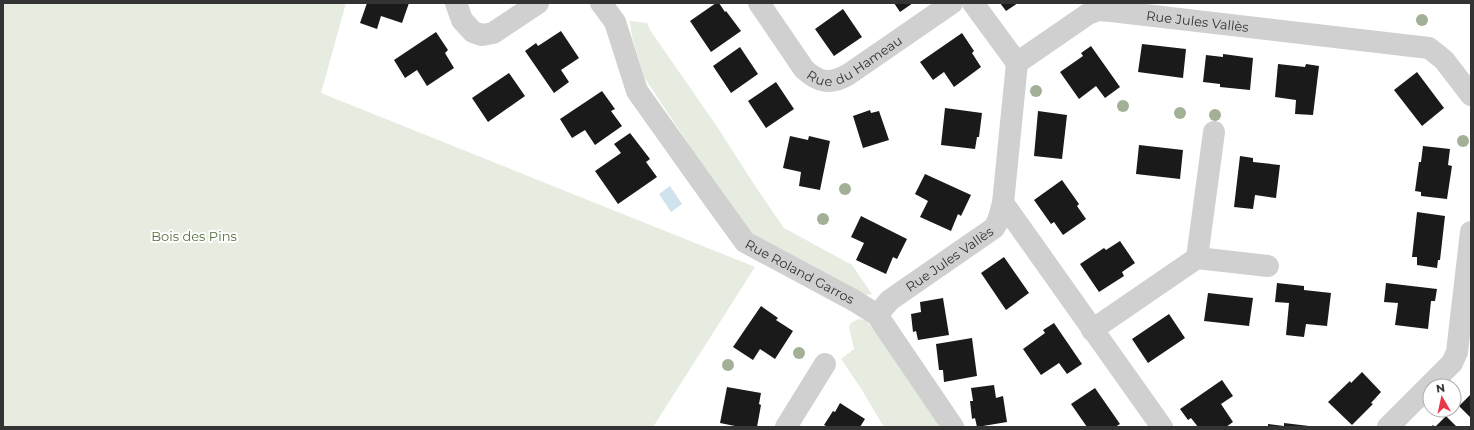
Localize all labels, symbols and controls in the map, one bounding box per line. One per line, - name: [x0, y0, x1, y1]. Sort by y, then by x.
- street label: Rue Jules Vallès: [1145, 7, 1250, 35]
- street label: Rue du Hameau: [804, 32, 905, 89]
- street label: Rue Jules Vallès: [902, 223, 996, 295]
- park label: Bois des Pins: [151, 228, 237, 244]
- street label: Rue Roland Garros: [743, 236, 857, 307]
- north arrow: [1422, 378, 1462, 418]
- text: N: [1435, 381, 1446, 396]

